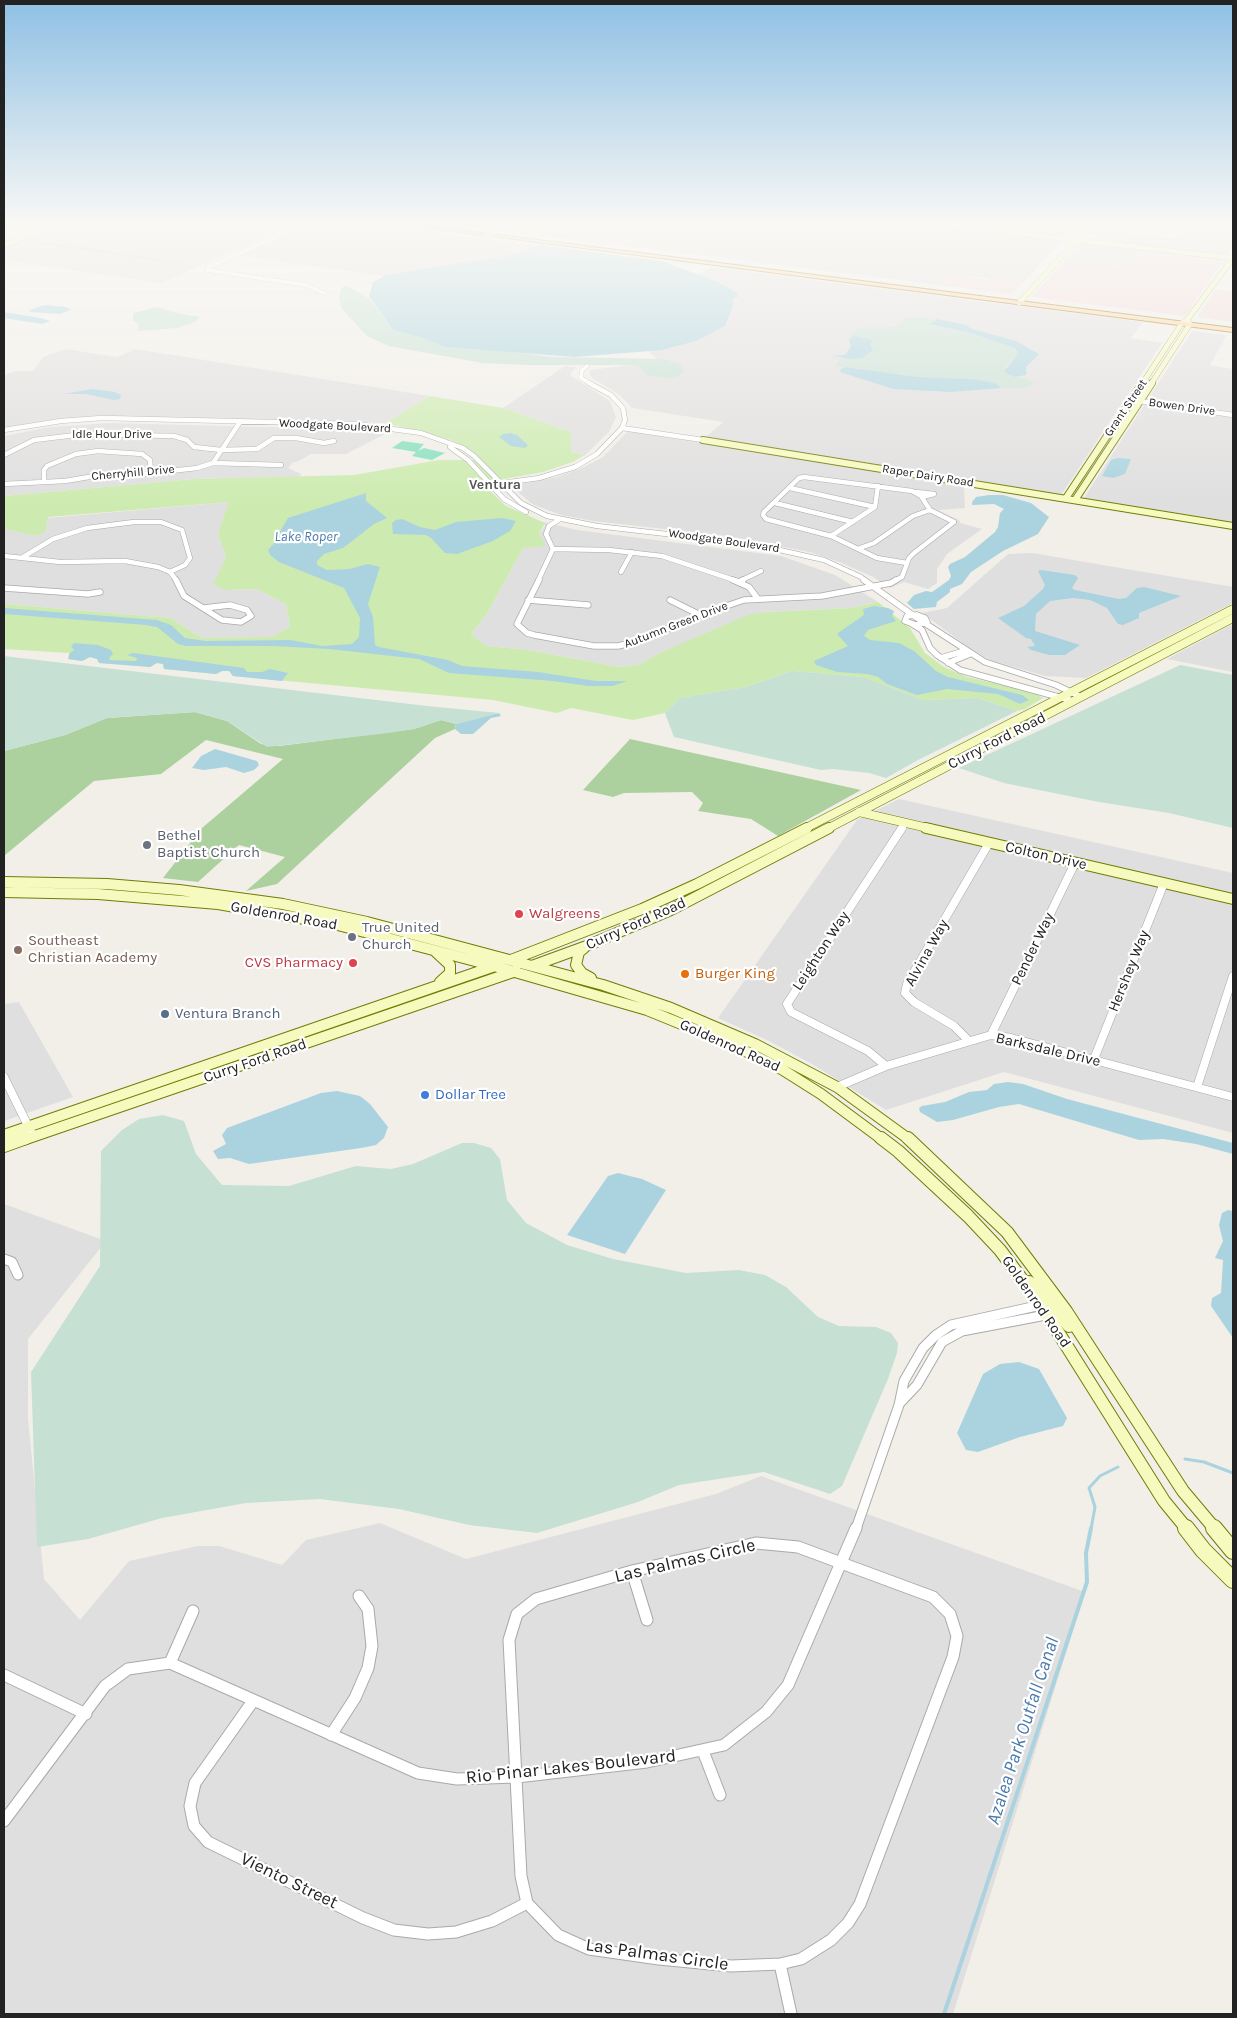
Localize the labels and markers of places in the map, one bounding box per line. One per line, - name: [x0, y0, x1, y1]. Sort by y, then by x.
- place label: Bethel Baptist Church: [157, 827, 260, 862]
- marker: Bethel Baptist Church: [141, 839, 153, 851]
- place label: Walgreens: [529, 905, 601, 923]
- marker: Walgreens: [513, 908, 525, 920]
- place label: True United Church: [362, 919, 440, 954]
- marker: True United Church: [346, 931, 358, 943]
- place label: Southeast Christian Academy: [28, 932, 157, 967]
- marker: Southeast Christian Academy: [12, 944, 24, 956]
- place label: CVS Pharmacy: [245, 954, 343, 972]
- marker: CVS Pharmacy: [347, 957, 359, 969]
- place label: Burger King: [695, 965, 775, 983]
- marker: Burger King: [679, 968, 691, 980]
- place label: Ventura Branch: [175, 1005, 281, 1023]
- marker: Ventura Branch: [159, 1008, 171, 1020]
- place label: Dollar Tree: [435, 1086, 506, 1104]
- marker: Dollar Tree: [419, 1089, 431, 1101]

